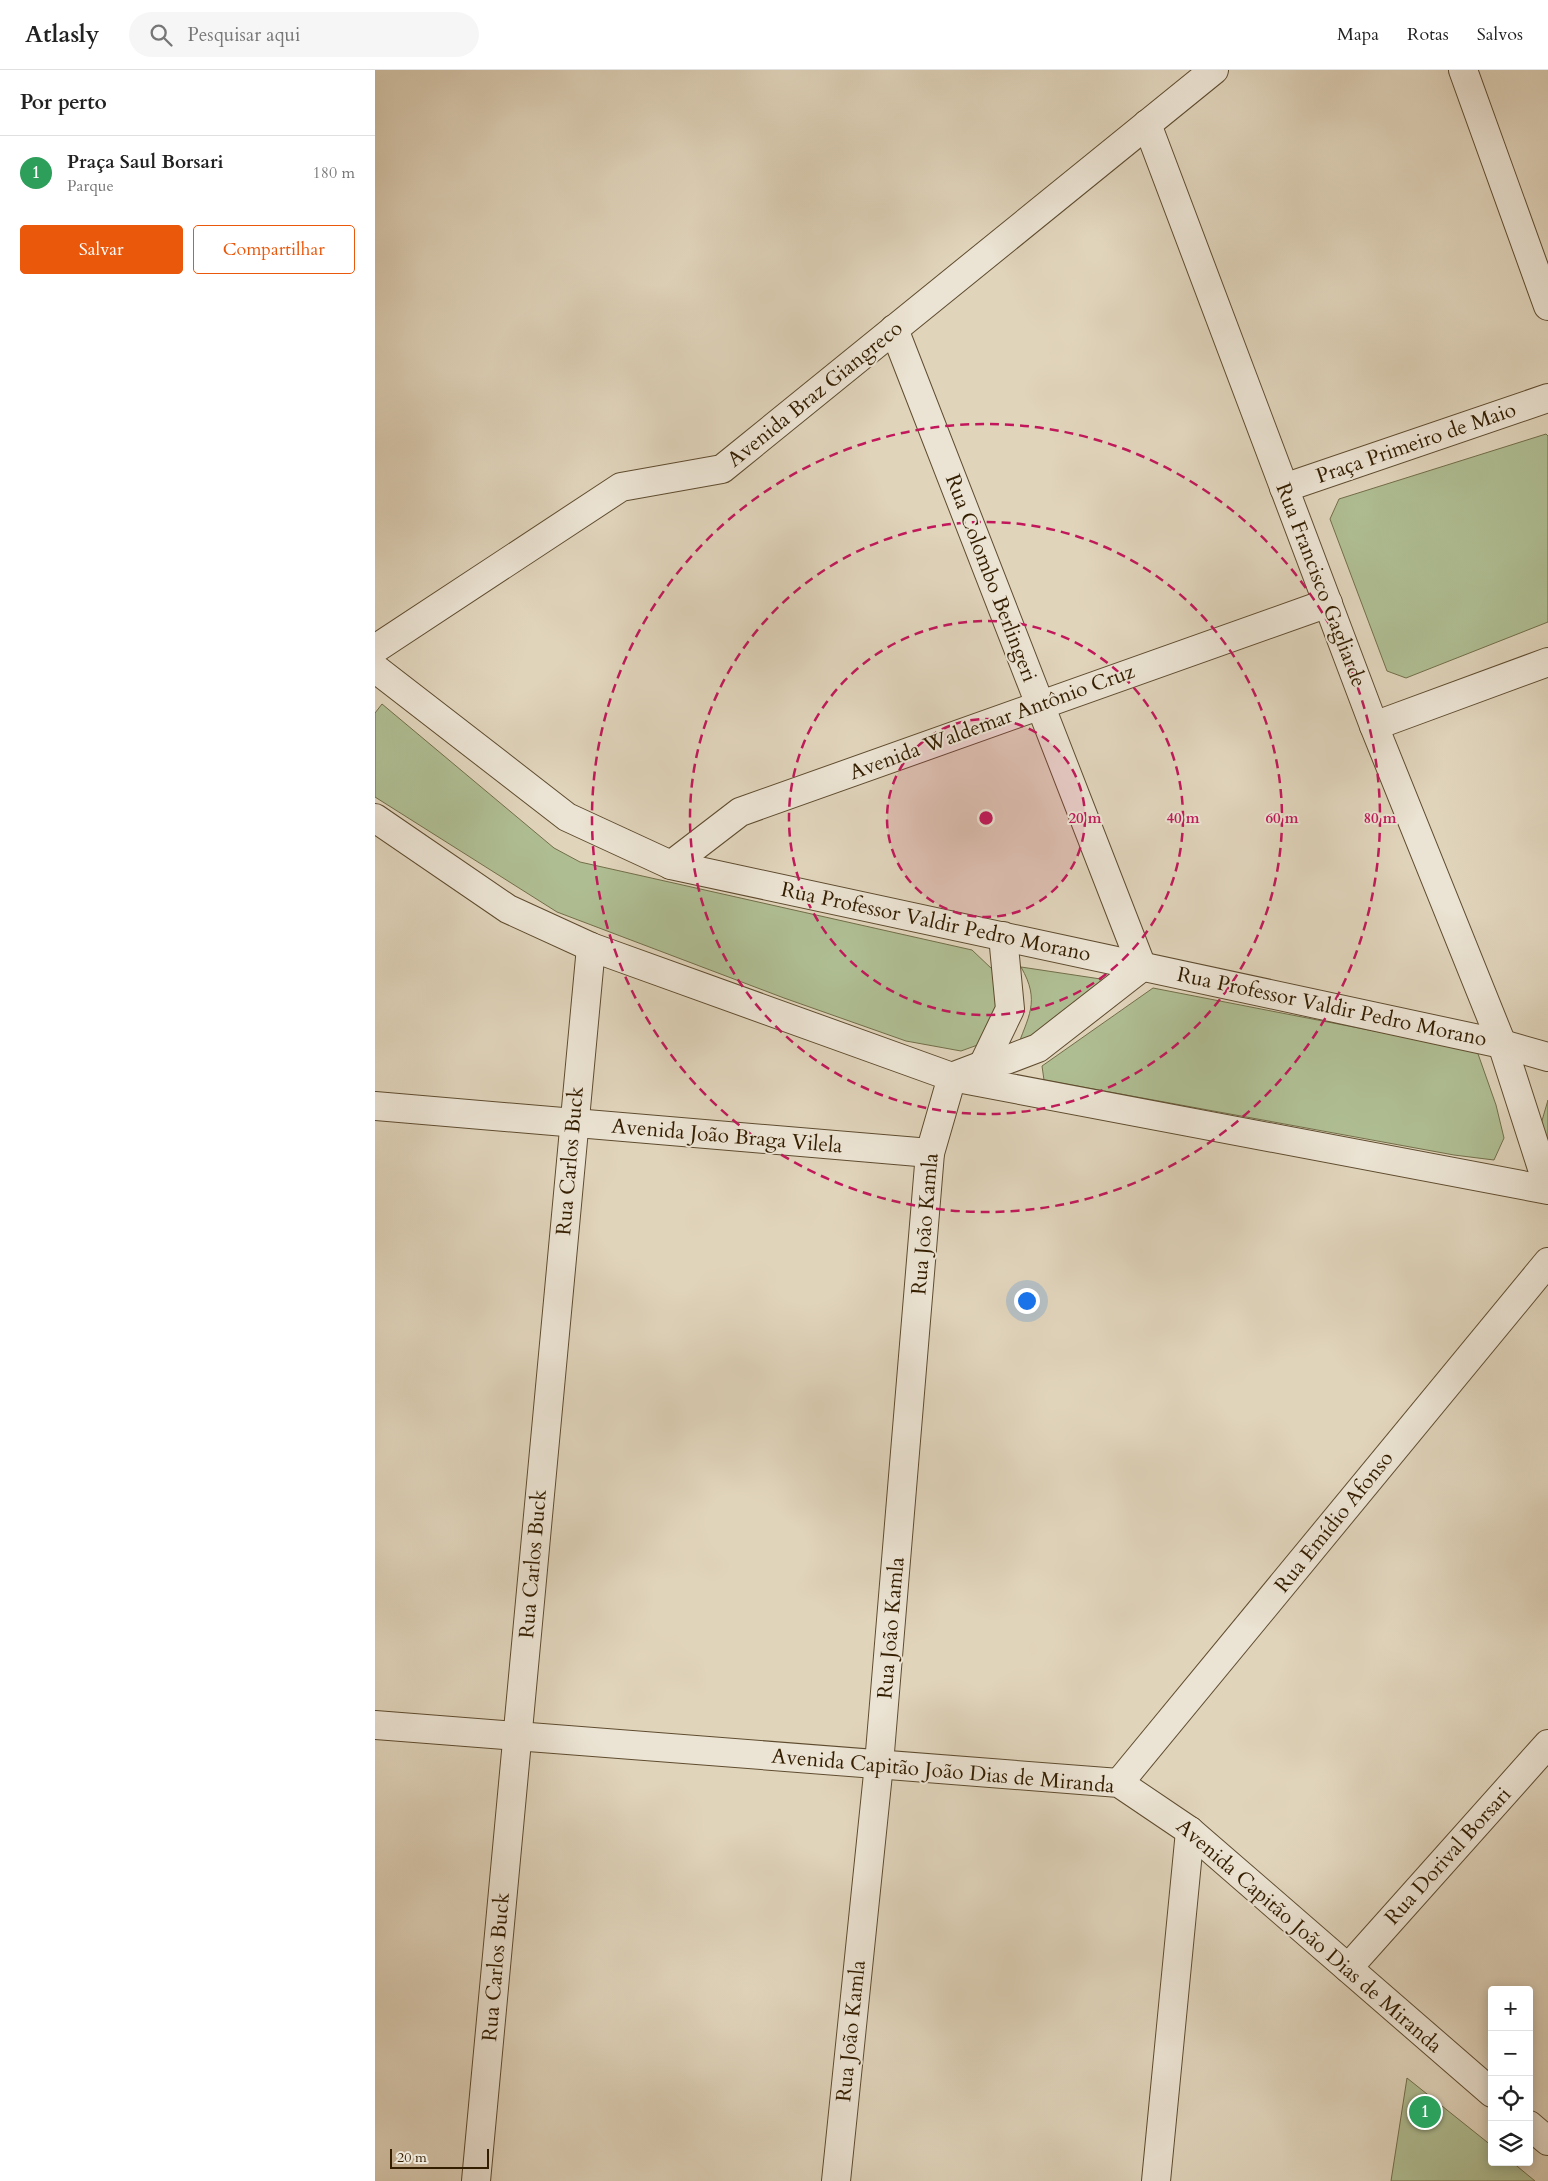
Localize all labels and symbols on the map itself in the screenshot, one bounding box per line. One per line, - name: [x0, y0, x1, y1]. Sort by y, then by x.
- street label: Avenida Braz Giangreco: [721, 314, 909, 474]
- street label: Praça Primeiro de Maio: [1312, 395, 1520, 491]
- street label: Rua Colombo Berlingeri: [938, 470, 1044, 686]
- street label: Rua Francisco Gagliarde: [1269, 479, 1373, 691]
- street label: Avenida Waldemar Antônio Cruz: [845, 657, 1139, 787]
- text: 20 m: [1068, 808, 1102, 828]
- text: 40 m: [1166, 808, 1200, 828]
- text: 60 m: [1265, 808, 1299, 828]
- text: 80 m: [1363, 808, 1397, 828]
- centre of rings: [977, 809, 995, 827]
- street label: Rua Professor Valdir Pedro Morano: [778, 875, 1094, 969]
- street label: Rua Professor Valdir Pedro Morano: [1174, 960, 1490, 1054]
- street label: Rua Carlos Buck: [549, 1084, 591, 1237]
- street label: Avenida João Braga Vilela: [610, 1111, 844, 1161]
- street label: Rua João Kamla: [904, 1152, 946, 1296]
- your location: [1014, 1288, 1040, 1314]
- street label: Rua Emídio Afonso: [1268, 1445, 1400, 1599]
- street label: Rua Carlos Buck: [512, 1487, 554, 1640]
- street label: Rua João Kamla: [870, 1556, 912, 1700]
- street label: Avenida Capitão João Dias de Miranda: [770, 1742, 1116, 1800]
- street label: Rua Dorival Borsari: [1378, 1781, 1518, 1931]
- street label: Avenida Capitão João Dias de Miranda: [1170, 1812, 1448, 2060]
- street label: Rua Carlos Buck: [475, 1890, 517, 2043]
- street label: Rua João Kamla: [829, 1959, 873, 2103]
- pin: 1: [1409, 2093, 1441, 2131]
- scale bar: [390, 2146, 489, 2169]

